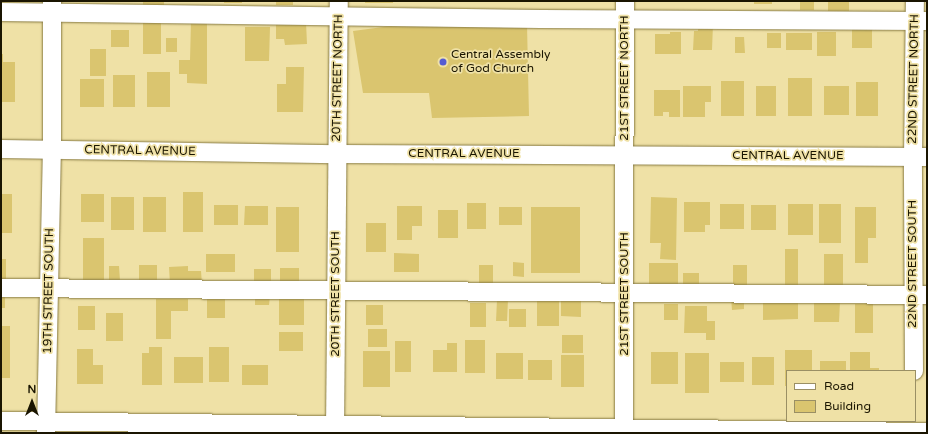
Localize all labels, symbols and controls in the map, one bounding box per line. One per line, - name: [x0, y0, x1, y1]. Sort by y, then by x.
- street label: 20TH STREET NORTH: [330, 14, 346, 142]
- street label: 22ND STREET NORTH: [906, 14, 922, 144]
- street label: 21ST STREET NORTH: [618, 15, 632, 141]
- place label: Central Assembly of God Church: [451, 48, 550, 76]
- marker: Central Assembly of God Church: [438, 57, 448, 67]
- street label: CENTRAL AVENUE: [84, 143, 196, 159]
- street label: CENTRAL AVENUE: [408, 147, 520, 161]
- street label: CENTRAL AVENUE: [732, 149, 844, 163]
- street label: 22ND STREET SOUTH: [906, 200, 920, 328]
- street label: 19TH STREET SOUTH: [41, 228, 57, 354]
- street label: 20TH STREET SOUTH: [329, 231, 343, 357]
- street label: 21ST STREET SOUTH: [618, 232, 632, 356]
- legend: [786, 370, 916, 422]
- text: Road: [824, 379, 854, 393]
- north arrow: [12, 382, 52, 422]
- text: N: [28, 383, 36, 396]
- text: Building: [824, 399, 871, 413]

